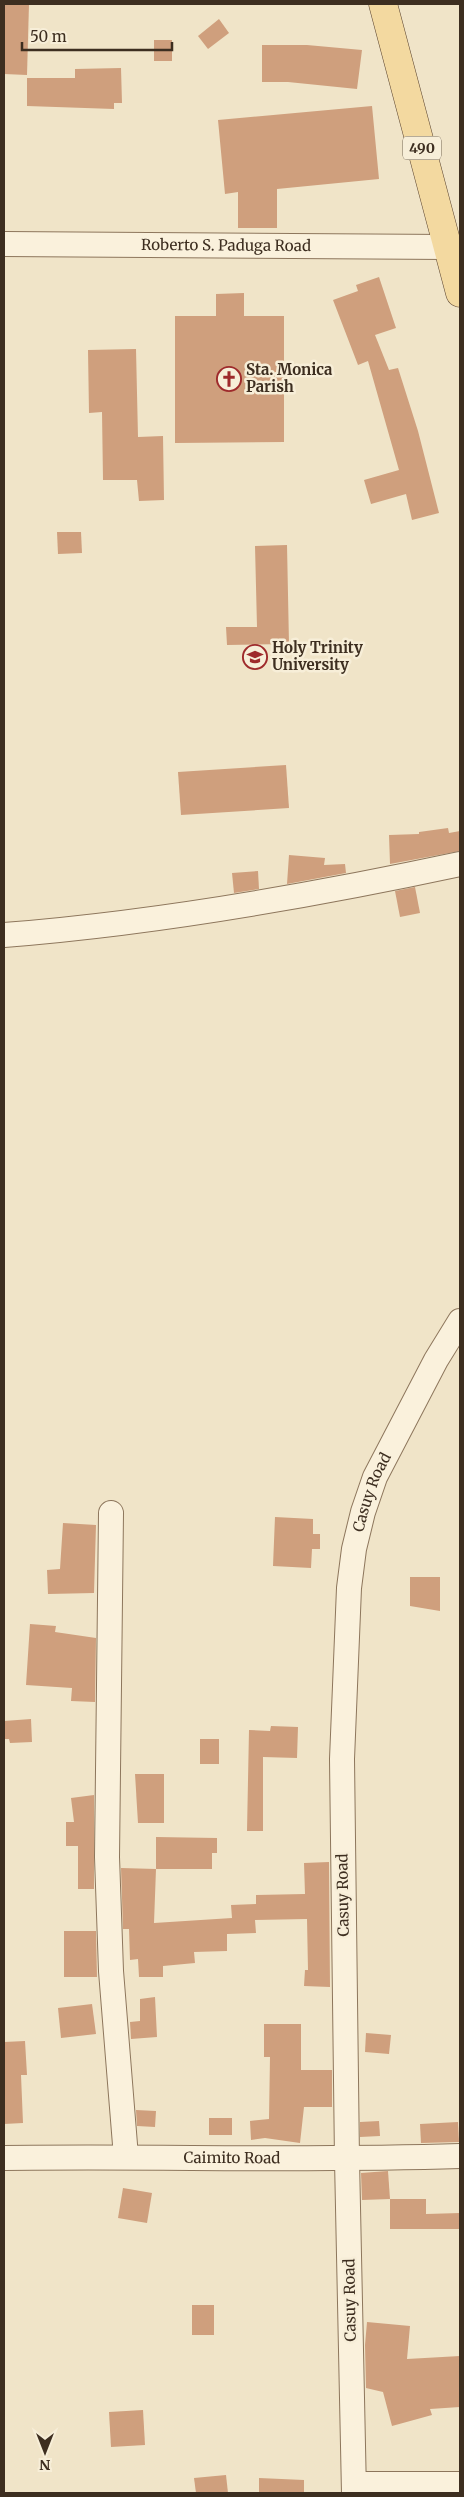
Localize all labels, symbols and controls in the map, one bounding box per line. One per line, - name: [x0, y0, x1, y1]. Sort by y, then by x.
- scale bar: [22, 20, 172, 52]
- text: 50 m: [30, 27, 67, 46]
- road number: 490: [403, 136, 441, 160]
- street label: Roberto S. Paduga Road: [141, 235, 311, 255]
- place label: Sta. Monica Parish: [246, 360, 333, 396]
- church icon: Sta. Monica Parish: [216, 366, 242, 392]
- place label: Holy Trinity University: [272, 638, 363, 674]
- school or university icon: Holy Trinity University: [242, 644, 268, 670]
- street label: Casuy Road: [348, 1449, 395, 1534]
- street label: Casuy Road: [332, 1853, 353, 1937]
- street label: Caimito Road: [184, 2148, 280, 2167]
- street label: Casuy Road: [339, 2258, 360, 2342]
- north arrow: [20, 2427, 70, 2477]
- text: N: [39, 2456, 51, 2474]

